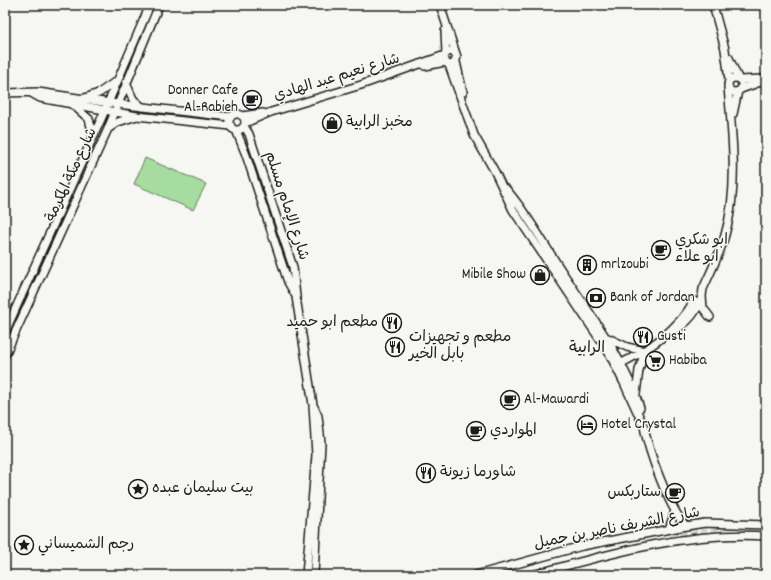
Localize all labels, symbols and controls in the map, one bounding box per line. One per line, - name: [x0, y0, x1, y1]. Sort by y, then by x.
- street label: شارع نعيم عبد الهادي: [271, 48, 403, 108]
- place label: Donner Cafe Al-Rabieh: [168, 80, 238, 119]
- cafe icon: Donner Cafe Al-Rabieh: [241, 89, 263, 111]
- shop icon: مخبز الرابية: [321, 112, 343, 134]
- place label: مخبز الرابية: [346, 112, 413, 134]
- street label: شارع مكة المكرمة: [41, 124, 103, 226]
- street label: شارع الإمام مسلم: [258, 149, 314, 263]
- place label: ابو شكري ابو علاء: [675, 230, 728, 269]
- cafe icon: ابو شكري ابو علاء: [650, 239, 672, 261]
- building icon: mrlzoubi: [576, 254, 598, 276]
- place label: mrlzoubi: [601, 254, 649, 276]
- place label: Mibile Show: [462, 264, 526, 286]
- shop icon: Mibile Show: [529, 264, 551, 286]
- bank icon: Bank of Jordan: [585, 287, 607, 309]
- place label: Bank of Jordan: [610, 287, 695, 309]
- place label: مطعم ابو حميد: [287, 312, 378, 334]
- restaurant icon: مطعم ابو حميد: [381, 312, 403, 334]
- restaurant icon: Gusti: [632, 326, 654, 348]
- place label: Gusti: [657, 326, 686, 348]
- place label: مطعم و تجهيزات بابل الخير: [408, 327, 511, 366]
- restaurant icon: مطعم و تجهيزات بابل الخير: [384, 336, 406, 358]
- district label: الرابية: [569, 337, 605, 360]
- supermarket icon: Habiba: [644, 350, 666, 372]
- place label: Habiba: [669, 350, 707, 372]
- cafe icon: Al-Mawardi: [499, 389, 521, 411]
- place label: Al-Mawardi: [524, 389, 589, 411]
- hotel icon: Hotel Crystal: [576, 414, 598, 436]
- place label: Hotel Crystal: [601, 414, 676, 436]
- cafe icon: المواردي: [465, 420, 487, 442]
- place label: المواردي: [490, 420, 537, 442]
- restaurant icon: شاورما زيونة: [415, 462, 437, 484]
- place label: شاورما زيونة: [440, 462, 516, 484]
- place icon: بيت سليمان عبده: [127, 478, 149, 500]
- place label: بيت سليمان عبده: [152, 478, 254, 500]
- place label: ستاربكس: [608, 482, 661, 504]
- cafe icon: ستاربكس: [664, 482, 686, 504]
- street label: شارع الشريف ناصر بن جميل: [532, 502, 702, 556]
- place icon: رجم الشميساني: [13, 534, 35, 556]
- place label: رجم الشميساني: [38, 534, 134, 556]

